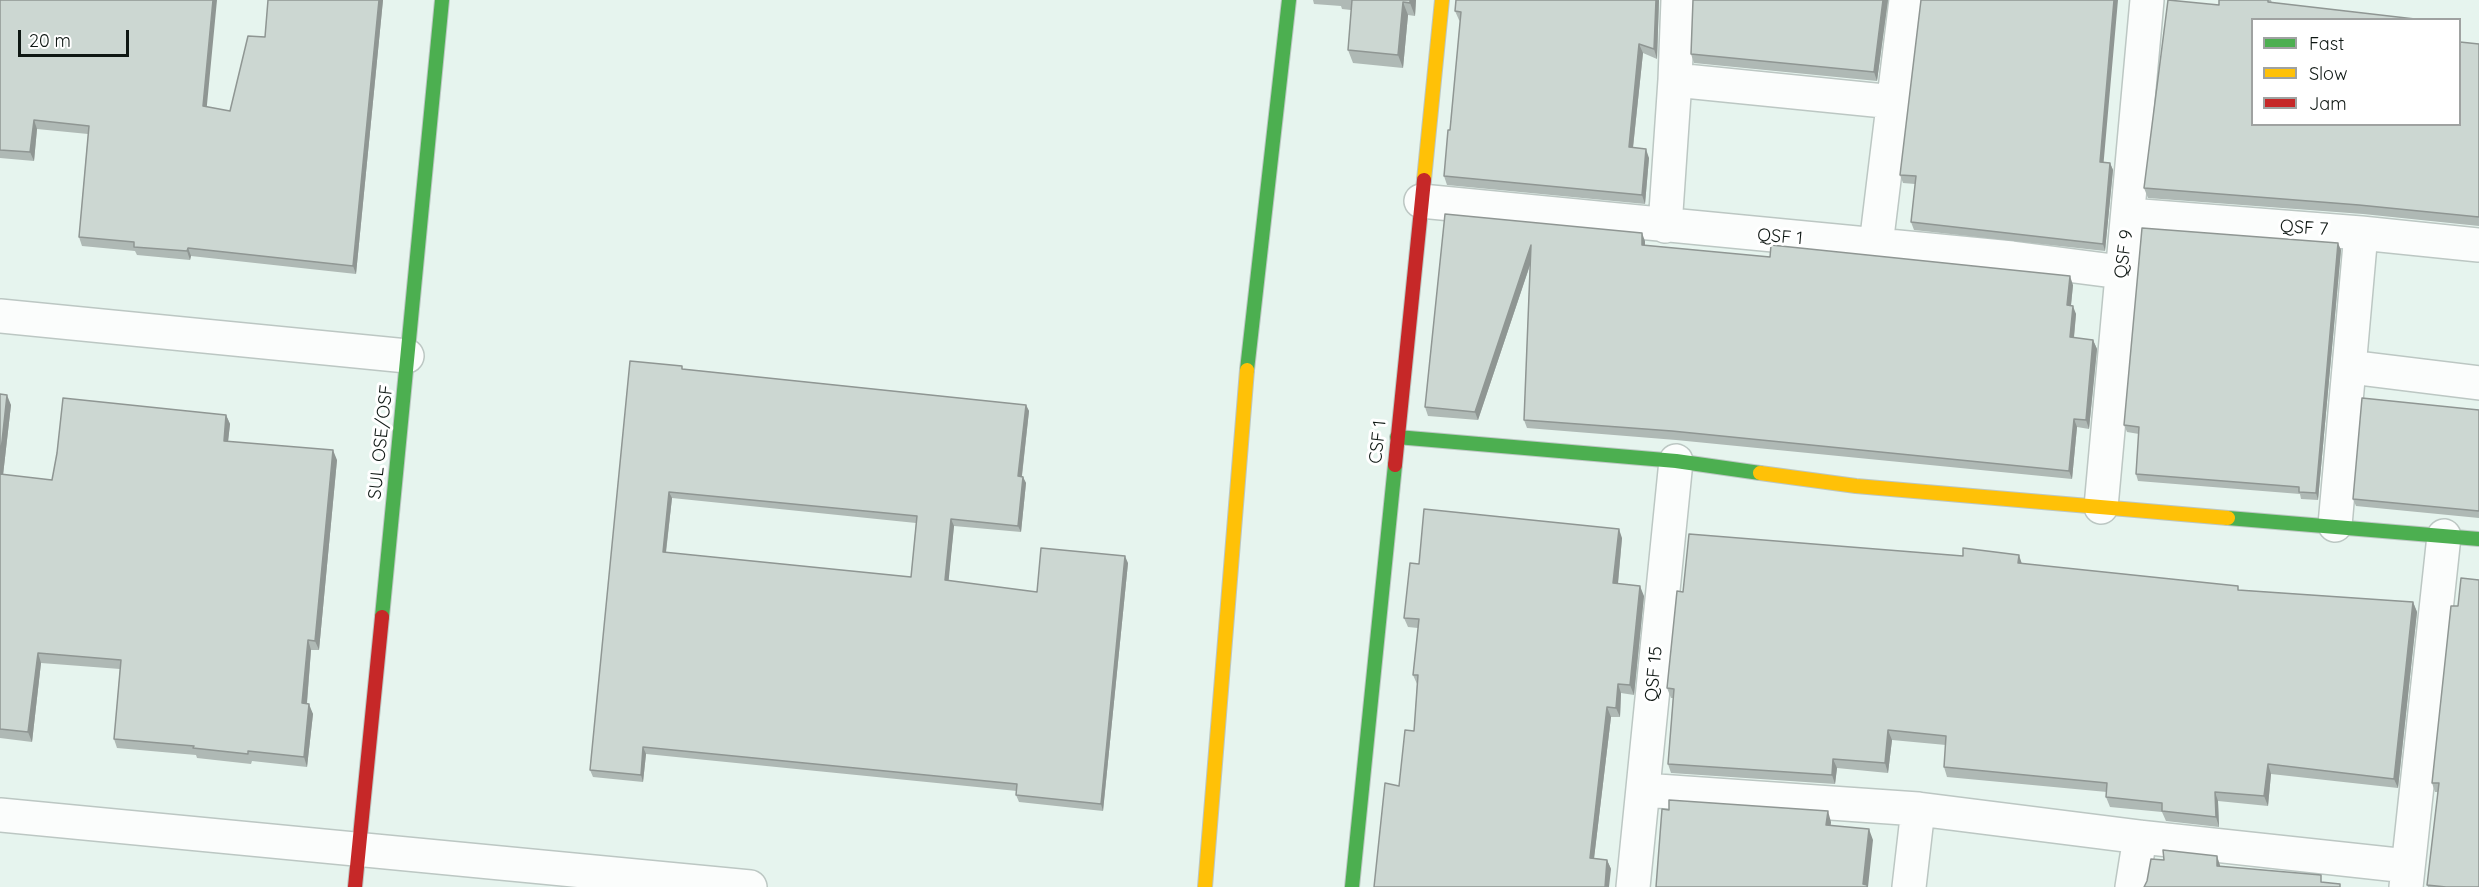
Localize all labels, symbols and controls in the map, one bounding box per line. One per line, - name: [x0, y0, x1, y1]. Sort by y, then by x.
- scale bar: [21, 18, 132, 56]
- legend: [2251, 18, 2461, 126]
- text: 20 m: [29, 29, 71, 52]
- text: Fast: [2309, 32, 2344, 55]
- text: Slow: [2309, 62, 2347, 85]
- text: Jam: [2309, 92, 2347, 115]
- street label: QSF 7: [2279, 216, 2329, 240]
- street label: QSF 1: [1756, 224, 1804, 250]
- street label: QSF 9: [2110, 228, 2138, 280]
- street label: SUL OSE/OSF: [364, 384, 398, 500]
- street label: CSF 1: [1365, 419, 1391, 465]
- street label: QSF 15: [1641, 645, 1667, 703]

